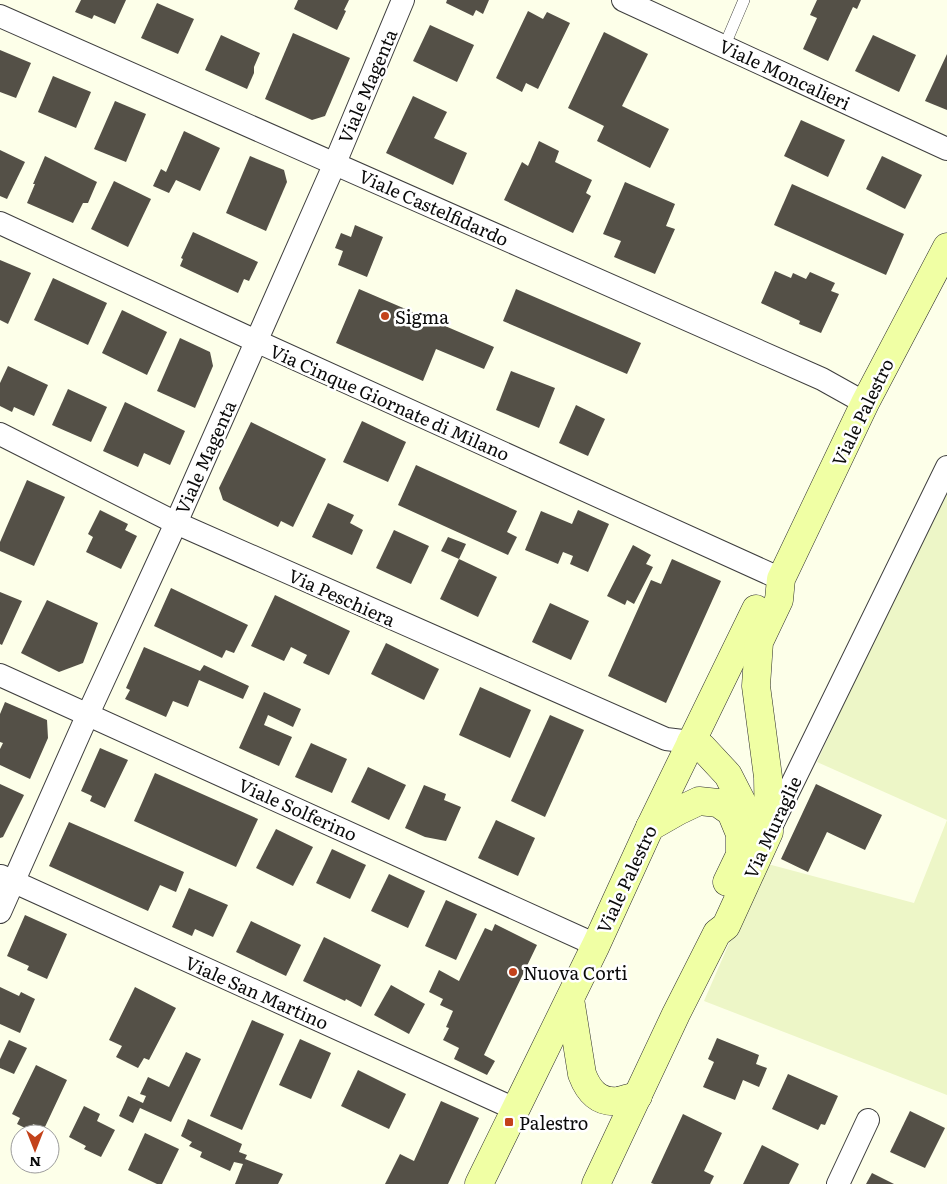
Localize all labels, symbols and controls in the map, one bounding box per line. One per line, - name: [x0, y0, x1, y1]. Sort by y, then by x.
- street label: Viale Magenta: [331, 24, 403, 147]
- street label: Viale Moncalieri: [715, 32, 855, 116]
- street label: Viale Castelfidardo: [355, 162, 513, 252]
- place label: Sigma: [395, 303, 449, 330]
- marker: Sigma: [379, 310, 391, 322]
- street label: Via Cinque Giornate di Milano: [266, 337, 514, 467]
- street label: Viale Palestro: [824, 354, 900, 470]
- street label: Viale Magenta: [168, 396, 242, 518]
- street label: Via Peschiera: [284, 561, 400, 633]
- street label: Viale Solferino: [234, 771, 362, 847]
- street label: Via Muraglie: [736, 771, 808, 883]
- street label: Viale Palestro: [589, 820, 663, 938]
- street label: Viale San Martino: [181, 948, 333, 1036]
- place label: Nuova Corti: [523, 959, 627, 986]
- marker: Nuova Corti: [507, 966, 519, 978]
- place label: Palestro: [519, 1109, 588, 1136]
- marker: Palestro: [503, 1116, 515, 1128]
- north arrow: [10, 1124, 60, 1174]
- text: N: [29, 1153, 41, 1173]

